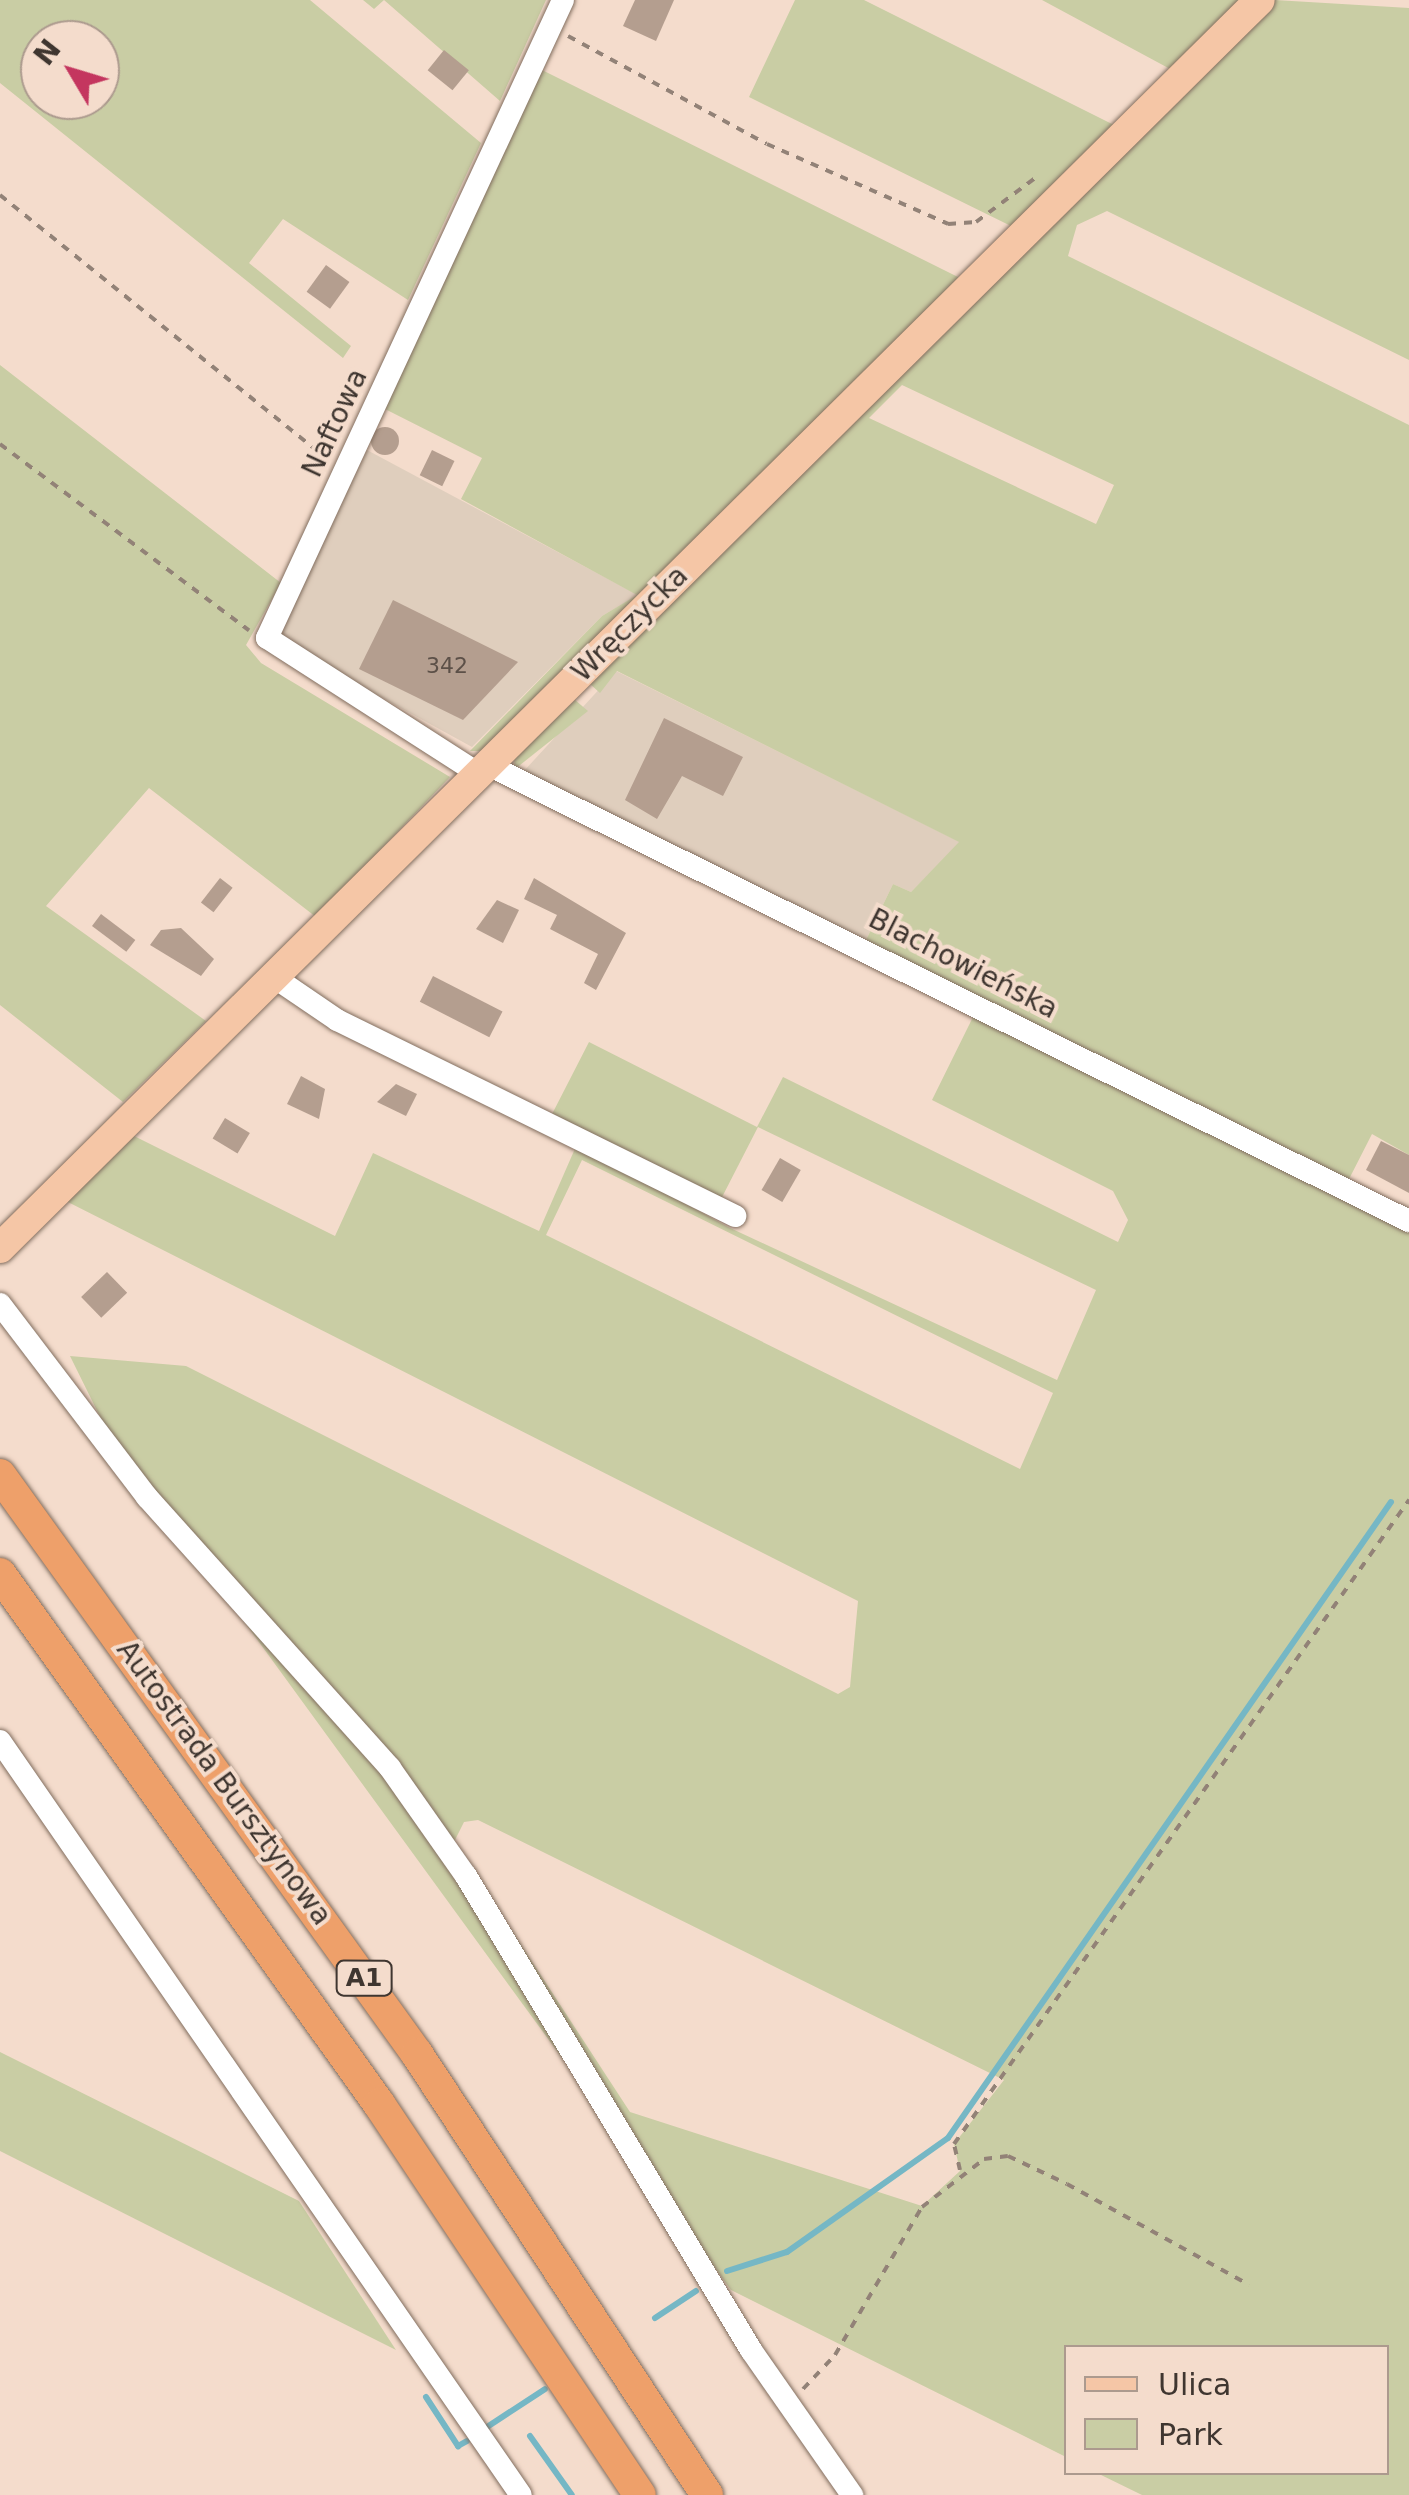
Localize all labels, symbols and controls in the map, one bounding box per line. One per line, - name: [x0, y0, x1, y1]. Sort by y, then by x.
- north arrow: [20, 20, 120, 120]
- text: N: [27, 33, 68, 72]
- street label: Naftowa: [295, 363, 375, 483]
- street label: Wręczycka: [565, 559, 695, 689]
- house number: 342: [426, 653, 468, 679]
- street label: Blachowieńska: [863, 902, 1063, 1026]
- street label: Autostrada Bursztynowa: [110, 1634, 338, 1932]
- road number: A1: [334, 1958, 394, 1998]
- legend: [1064, 2345, 1389, 2475]
- text: Ulica: [1158, 2367, 1232, 2402]
- text: Park: [1158, 2417, 1223, 2452]

